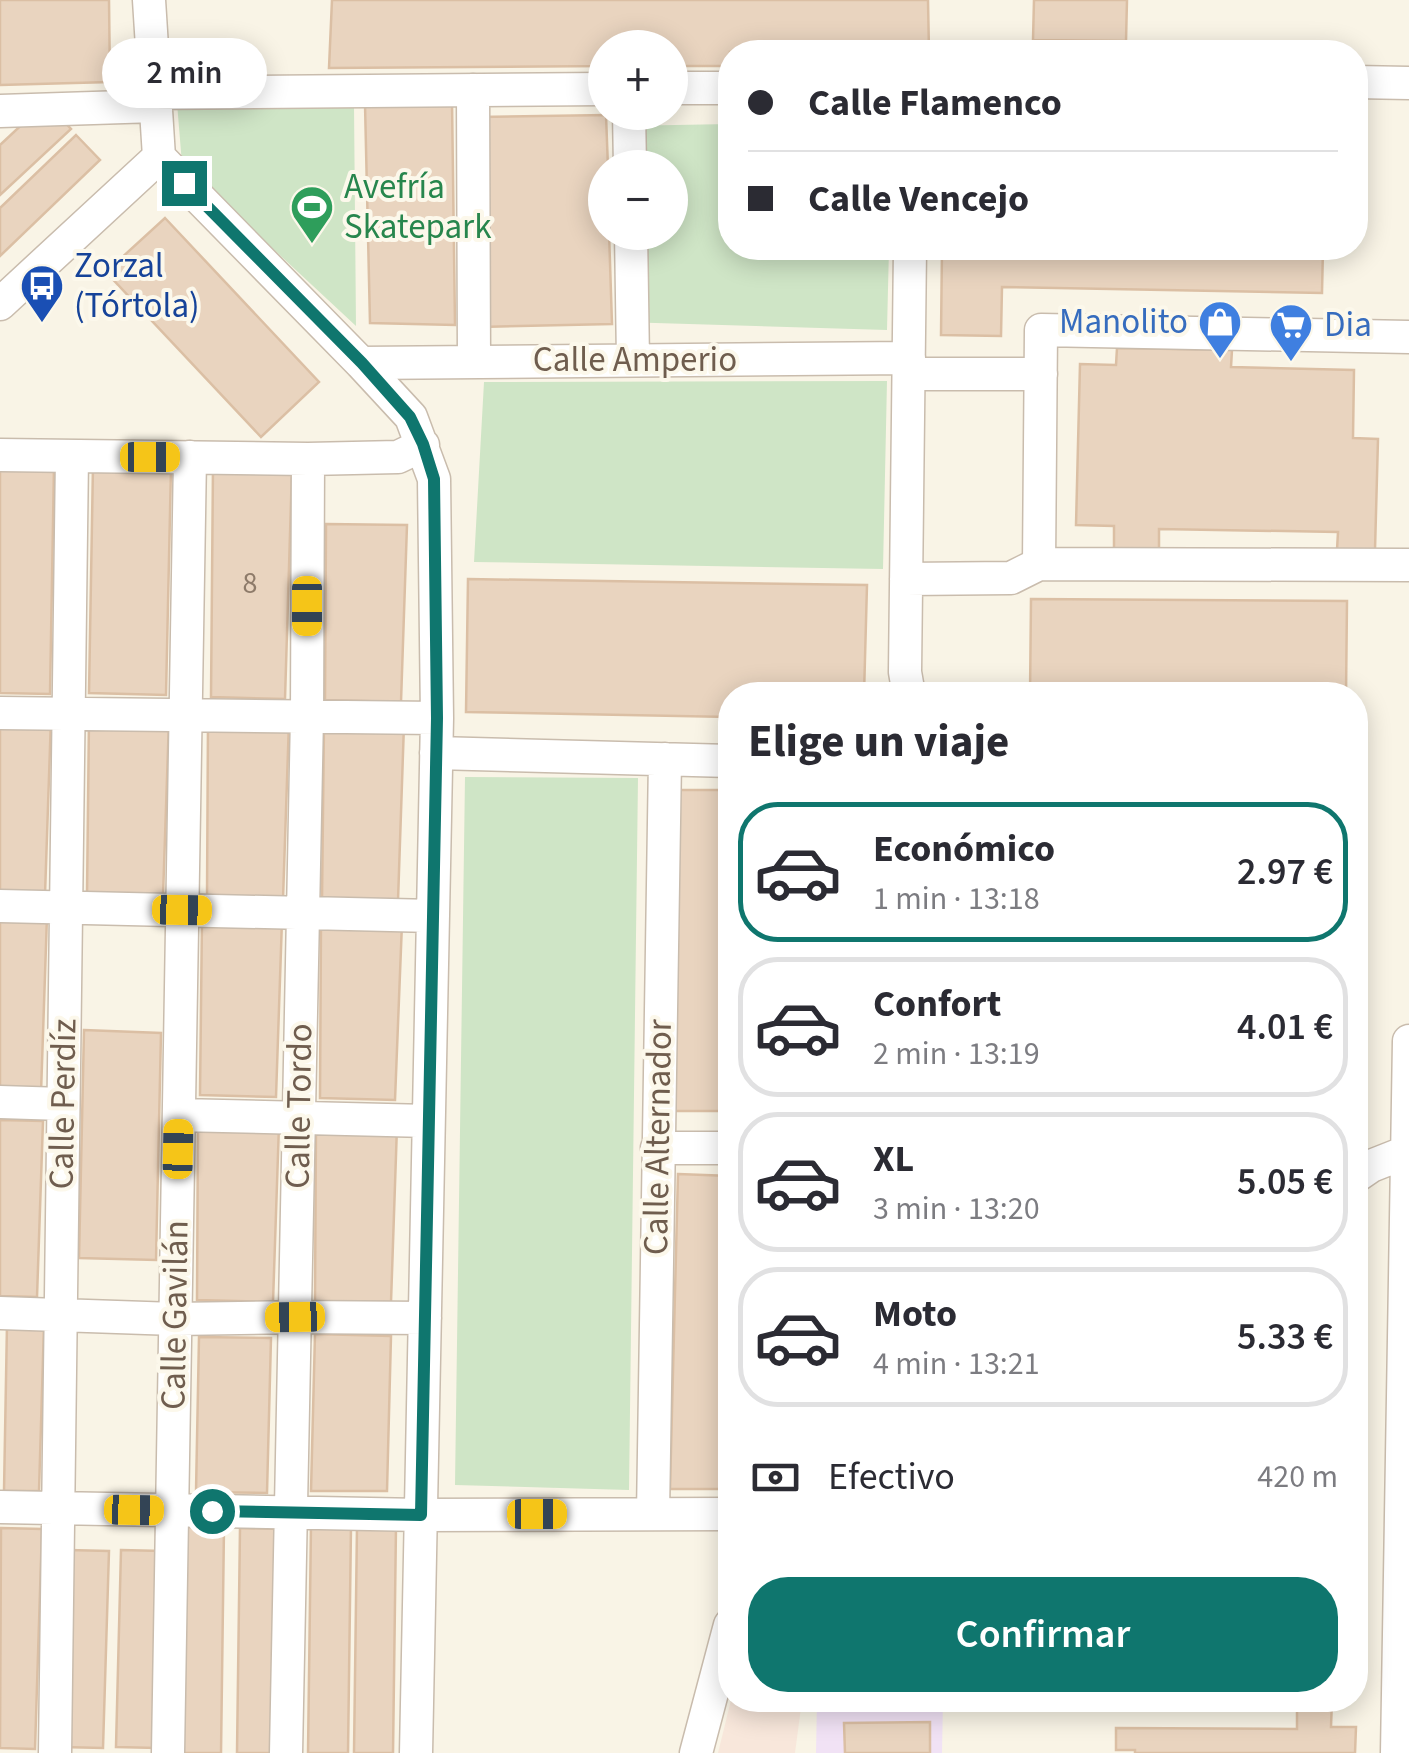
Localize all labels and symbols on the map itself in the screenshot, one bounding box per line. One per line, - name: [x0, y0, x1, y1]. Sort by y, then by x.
- callout: 2 min: [101, 38, 266, 108]
- route end: [162, 161, 207, 206]
- place label: Avefría Skatepark: [344, 162, 492, 252]
- sports icon: Avefría Skatepark: [289, 184, 335, 245]
- place label: Zorzal (Tórtola): [74, 241, 200, 331]
- bus stop icon: Zorzal (Tórtola): [19, 263, 65, 324]
- place label: Manolito: [1059, 297, 1188, 347]
- shop icon: Manolito: [1197, 299, 1243, 360]
- place label: Dia: [1324, 300, 1372, 350]
- supermarket icon: Dia: [1268, 302, 1314, 363]
- street label: Calle Amperio: [533, 335, 737, 385]
- car: [120, 442, 180, 472]
- house number: 8: [243, 562, 257, 605]
- car: [292, 576, 322, 636]
- car: [152, 894, 212, 926]
- street label: Calle Perdíz: [37, 1018, 89, 1190]
- street label: Calle Alternador: [631, 1018, 685, 1255]
- street label: Calle Tordo: [273, 1023, 325, 1189]
- car: [162, 1119, 194, 1179]
- street label: Calle Gavilán: [148, 1220, 202, 1410]
- car: [265, 1301, 325, 1333]
- route start: [190, 1489, 235, 1534]
- car: [104, 1494, 164, 1526]
- car: [507, 1499, 567, 1529]

